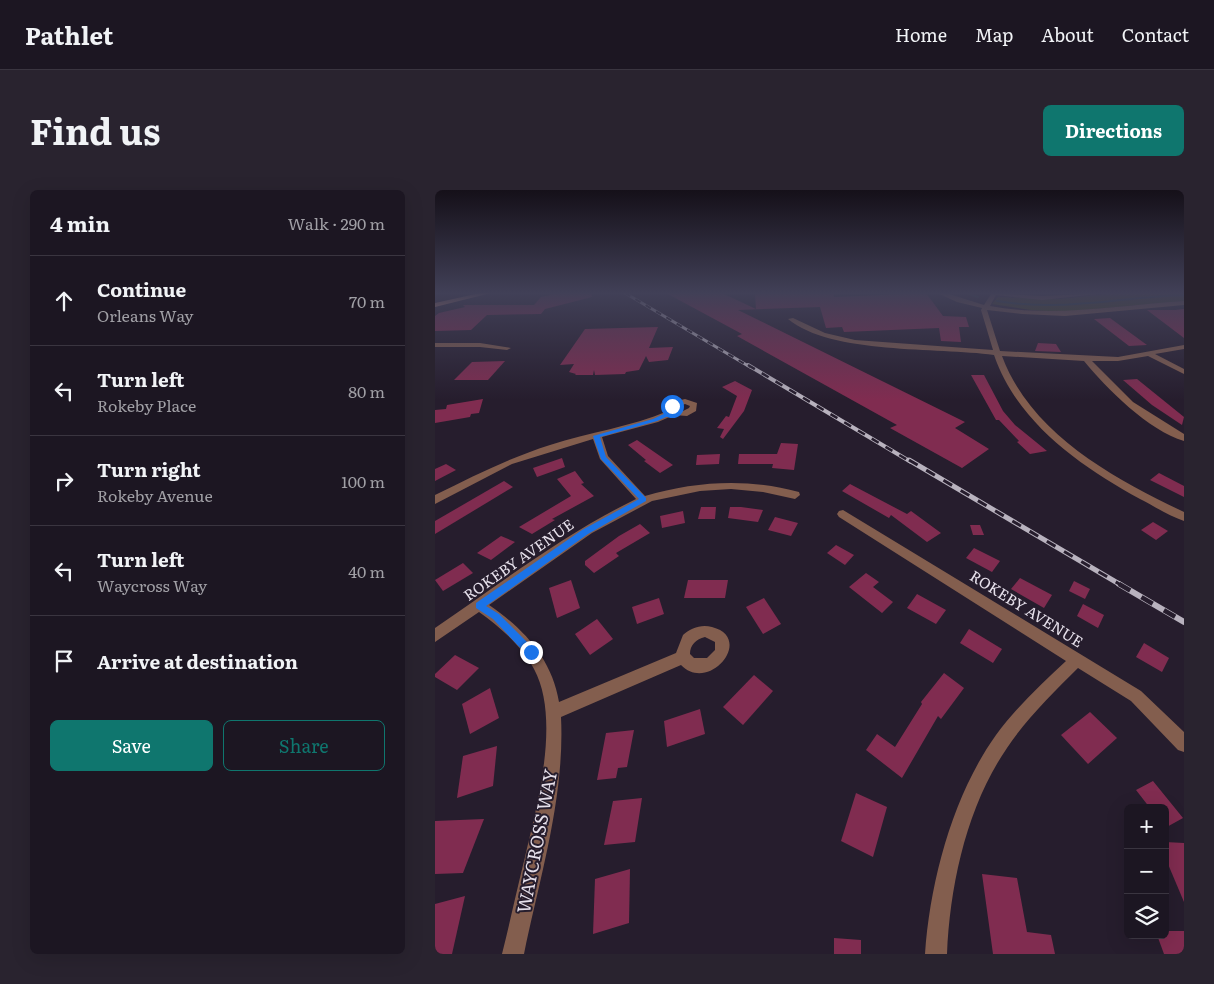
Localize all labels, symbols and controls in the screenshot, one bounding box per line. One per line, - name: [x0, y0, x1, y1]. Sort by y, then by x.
- text: Pathlet: [25, 17, 113, 52]
- text: Home: [895, 21, 947, 48]
- text: Map: [975, 21, 1013, 48]
- text: About: [1041, 21, 1094, 48]
- text: Contact: [1122, 21, 1189, 48]
- text: Find us: [30, 104, 160, 156]
- button: Directions: [1043, 105, 1184, 156]
- text: 4 min: [50, 207, 110, 238]
- text: Walk · 290 m: [288, 211, 385, 235]
- text: Continue: [97, 275, 186, 303]
- icon: ahead: [50, 287, 78, 315]
- text: 70 m: [349, 289, 385, 313]
- text: Orleans Way: [97, 303, 193, 327]
- text: Turn left: [97, 365, 184, 393]
- icon: left: [50, 377, 78, 405]
- text: 80 m: [348, 379, 385, 403]
- text: Rokeby Place: [97, 393, 196, 417]
- route start: [661, 395, 684, 418]
- text: Turn right: [97, 455, 201, 483]
- icon: right: [50, 467, 78, 495]
- text: 100 m: [341, 469, 385, 493]
- text: Rokeby Avenue: [97, 483, 213, 507]
- street label: ROKEBY AVENUE: [458, 512, 578, 606]
- text: Turn left: [97, 545, 184, 573]
- icon: left: [50, 557, 78, 585]
- text: 40 m: [348, 559, 385, 583]
- street label: ROKEBY AVENUE: [966, 564, 1088, 652]
- text: Waycross Way: [97, 573, 207, 597]
- route end: [520, 641, 543, 664]
- icon: arrive: [50, 647, 78, 675]
- text: Arrive at destination: [97, 647, 298, 675]
- button: Save: [50, 720, 213, 771]
- button: Share: [223, 720, 385, 771]
- street label: WAYCROSS WAY: [509, 766, 563, 916]
- map controls: [1124, 804, 1169, 939]
- button: +: [1124, 804, 1169, 849]
- button: −: [1124, 849, 1169, 894]
- button: layers: [1124, 894, 1169, 939]

